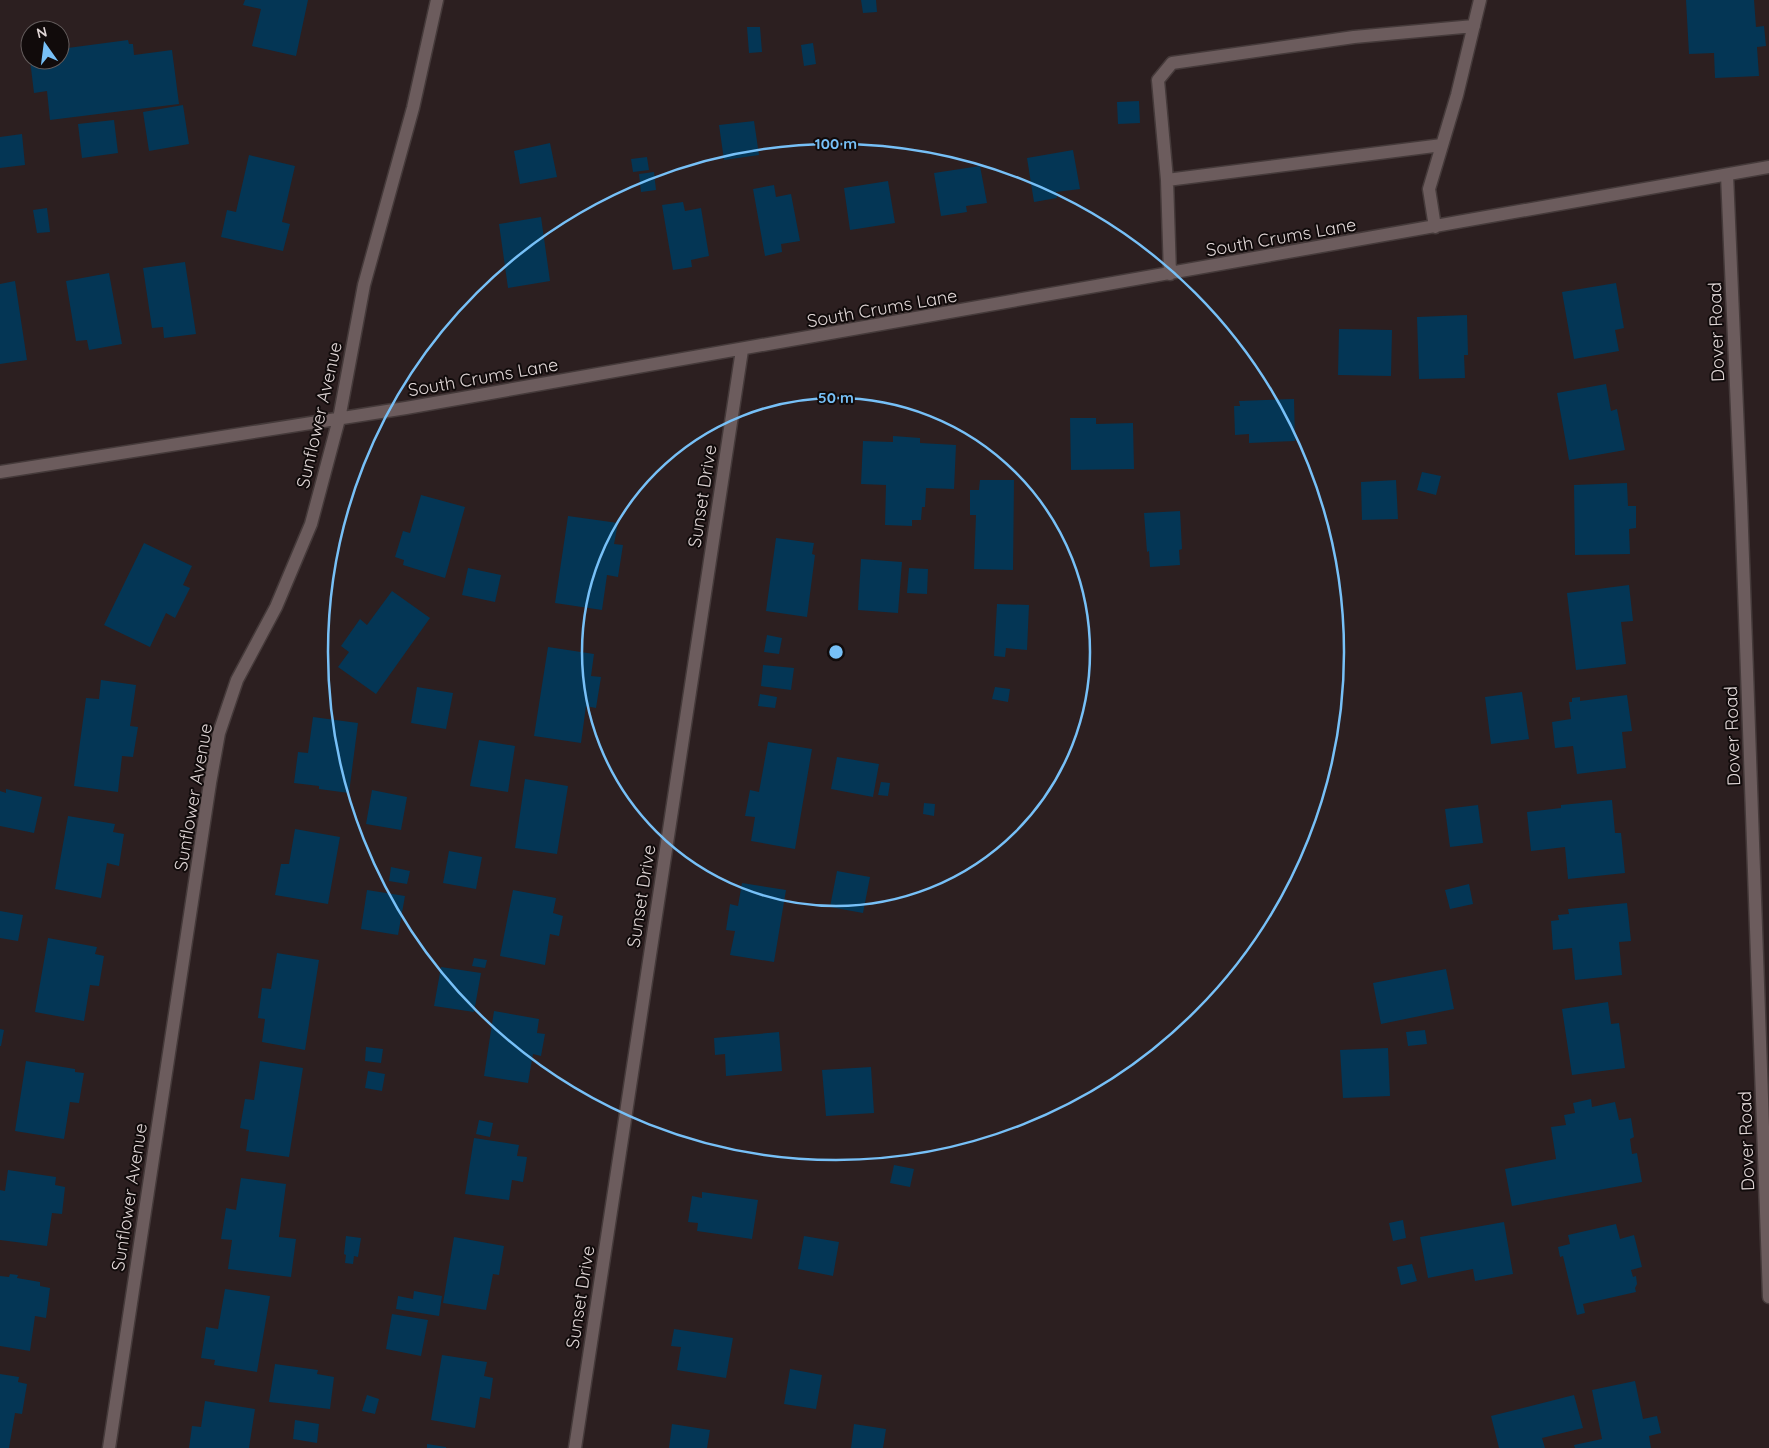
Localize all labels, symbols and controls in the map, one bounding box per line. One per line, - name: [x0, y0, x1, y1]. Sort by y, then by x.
- north arrow: [20, 20, 70, 70]
- text: N: [35, 22, 49, 42]
- text: 100 m: [815, 134, 857, 153]
- street label: South Crums Lane: [1204, 212, 1358, 262]
- street label: Dover Road: [1703, 282, 1729, 382]
- street label: South Crums Lane: [805, 283, 959, 333]
- street label: Sunflower Avenue: [291, 340, 347, 490]
- street label: South Crums Lane: [406, 352, 560, 402]
- text: 50 m: [818, 388, 854, 407]
- street label: Sunset Drive: [683, 443, 721, 549]
- centre of rings: [827, 643, 845, 661]
- street label: Dover Road: [1719, 686, 1745, 786]
- street label: Sunflower Avenue: [169, 721, 217, 873]
- street label: Sunset Drive: [622, 843, 660, 949]
- street label: Dover Road: [1733, 1091, 1759, 1191]
- street label: Sunflower Avenue: [106, 1121, 152, 1273]
- street label: Sunset Drive: [561, 1244, 599, 1350]

